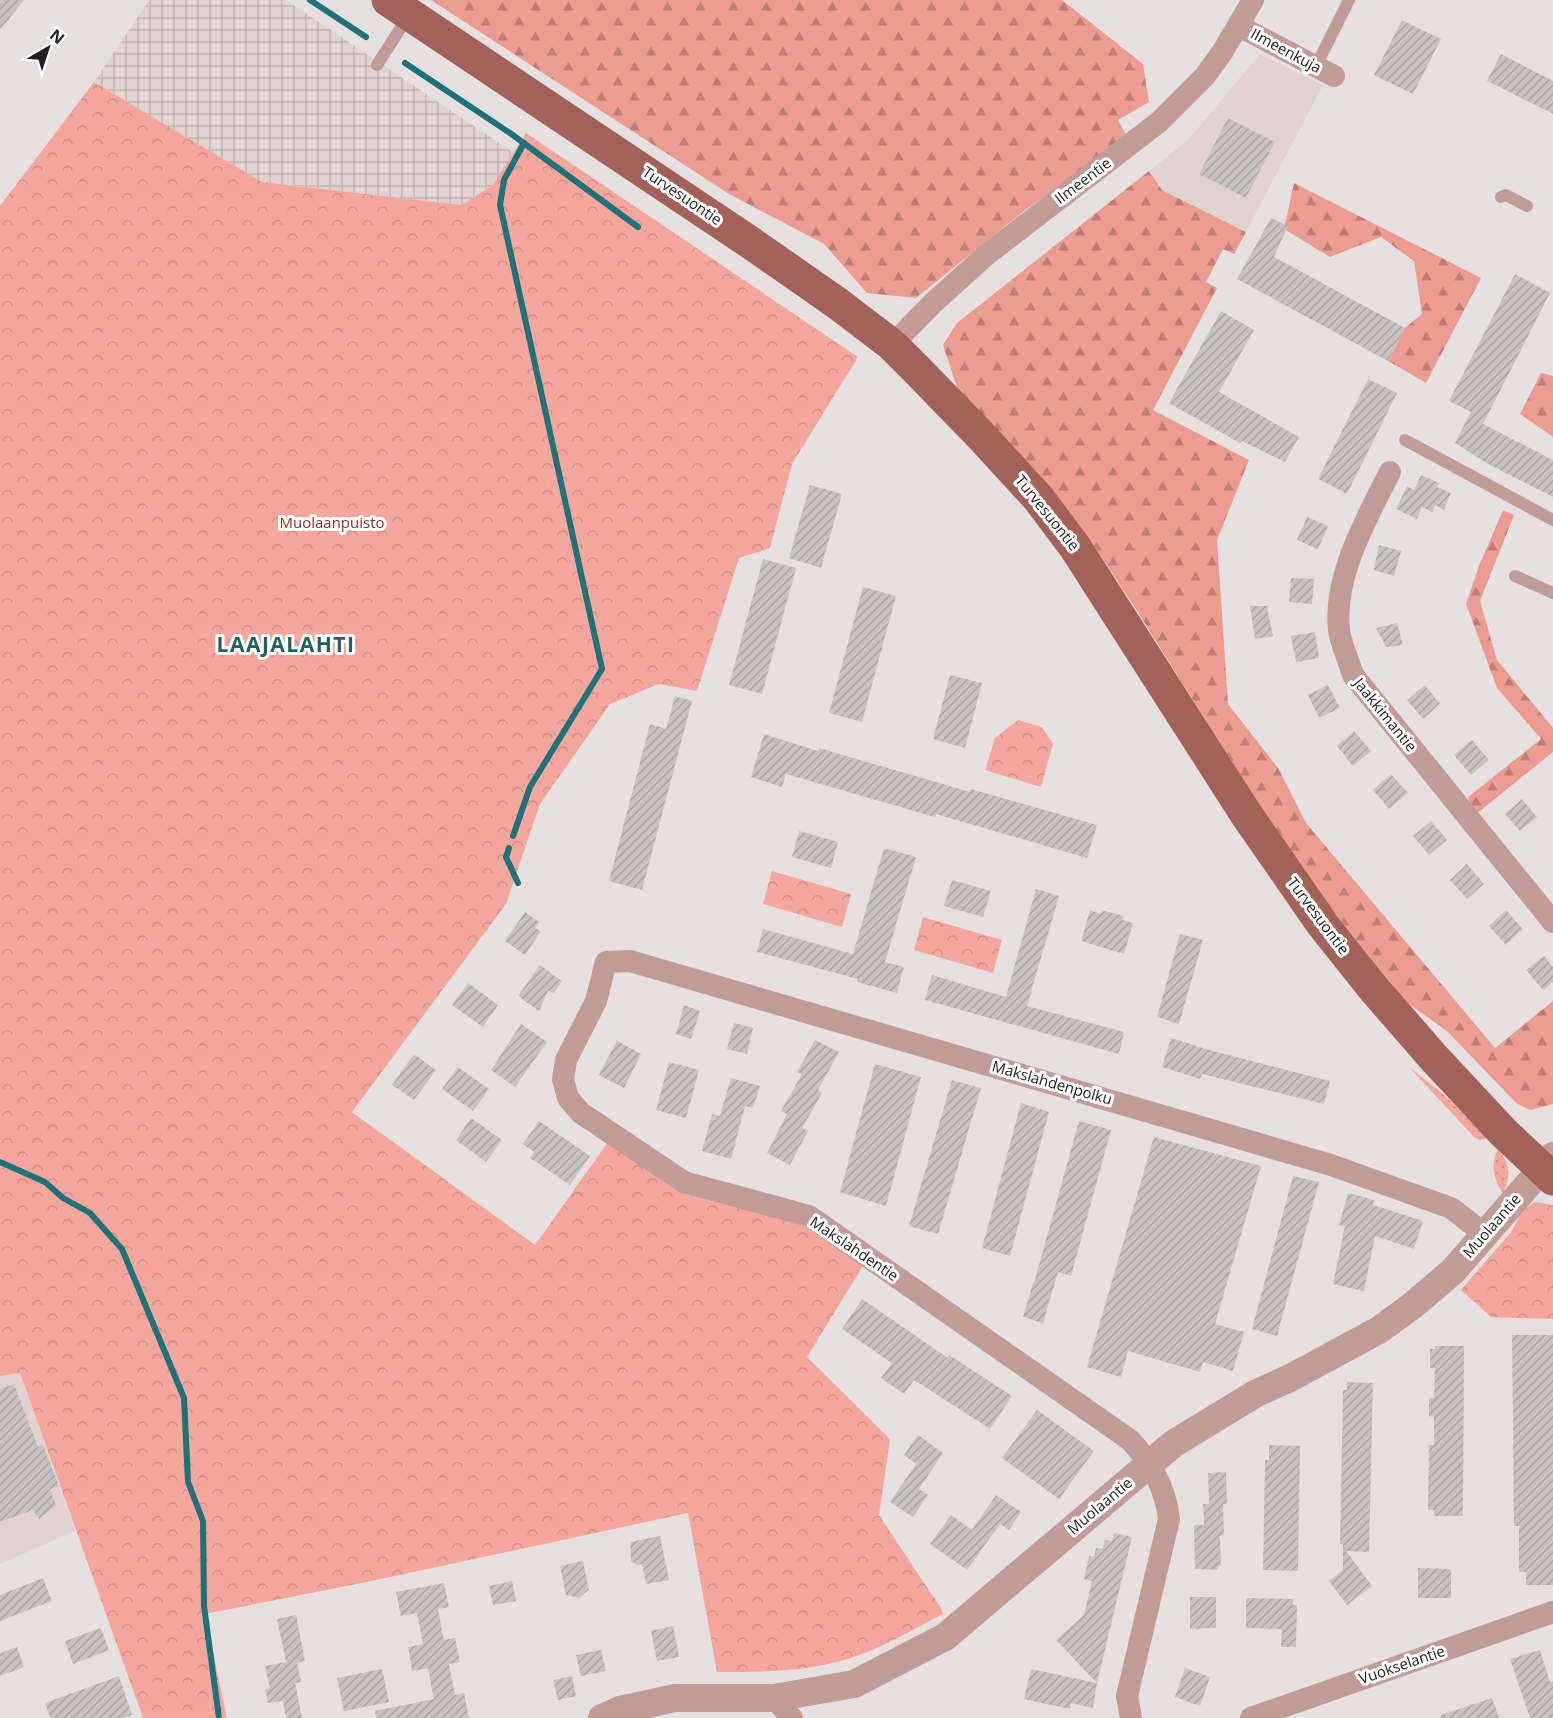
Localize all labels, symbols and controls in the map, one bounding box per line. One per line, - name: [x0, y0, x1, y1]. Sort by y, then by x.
- north arrow: [18, 18, 78, 78]
- street label: Ilmeenkuja: [1248, 23, 1325, 77]
- text: N: [45, 24, 69, 49]
- street label: Ilmeentie: [1050, 153, 1115, 208]
- street label: Turvesuontie: [639, 161, 726, 229]
- street label: Turvesuontie: [1011, 470, 1084, 554]
- park label: Muolaanpuisto: [279, 512, 385, 532]
- district label: LAAJALAHTI: [217, 630, 355, 658]
- street label: Jaakkimantie: [1349, 672, 1422, 755]
- street label: Turvesuontie: [1283, 873, 1354, 958]
- street label: Makslahdenpolku: [990, 1055, 1115, 1109]
- street label: Muolaantie: [1458, 1189, 1525, 1262]
- street label: Makslahdentie: [806, 1211, 903, 1285]
- street label: Muolaantie: [1063, 1472, 1136, 1538]
- street label: Vuokselantie: [1356, 1640, 1447, 1688]

